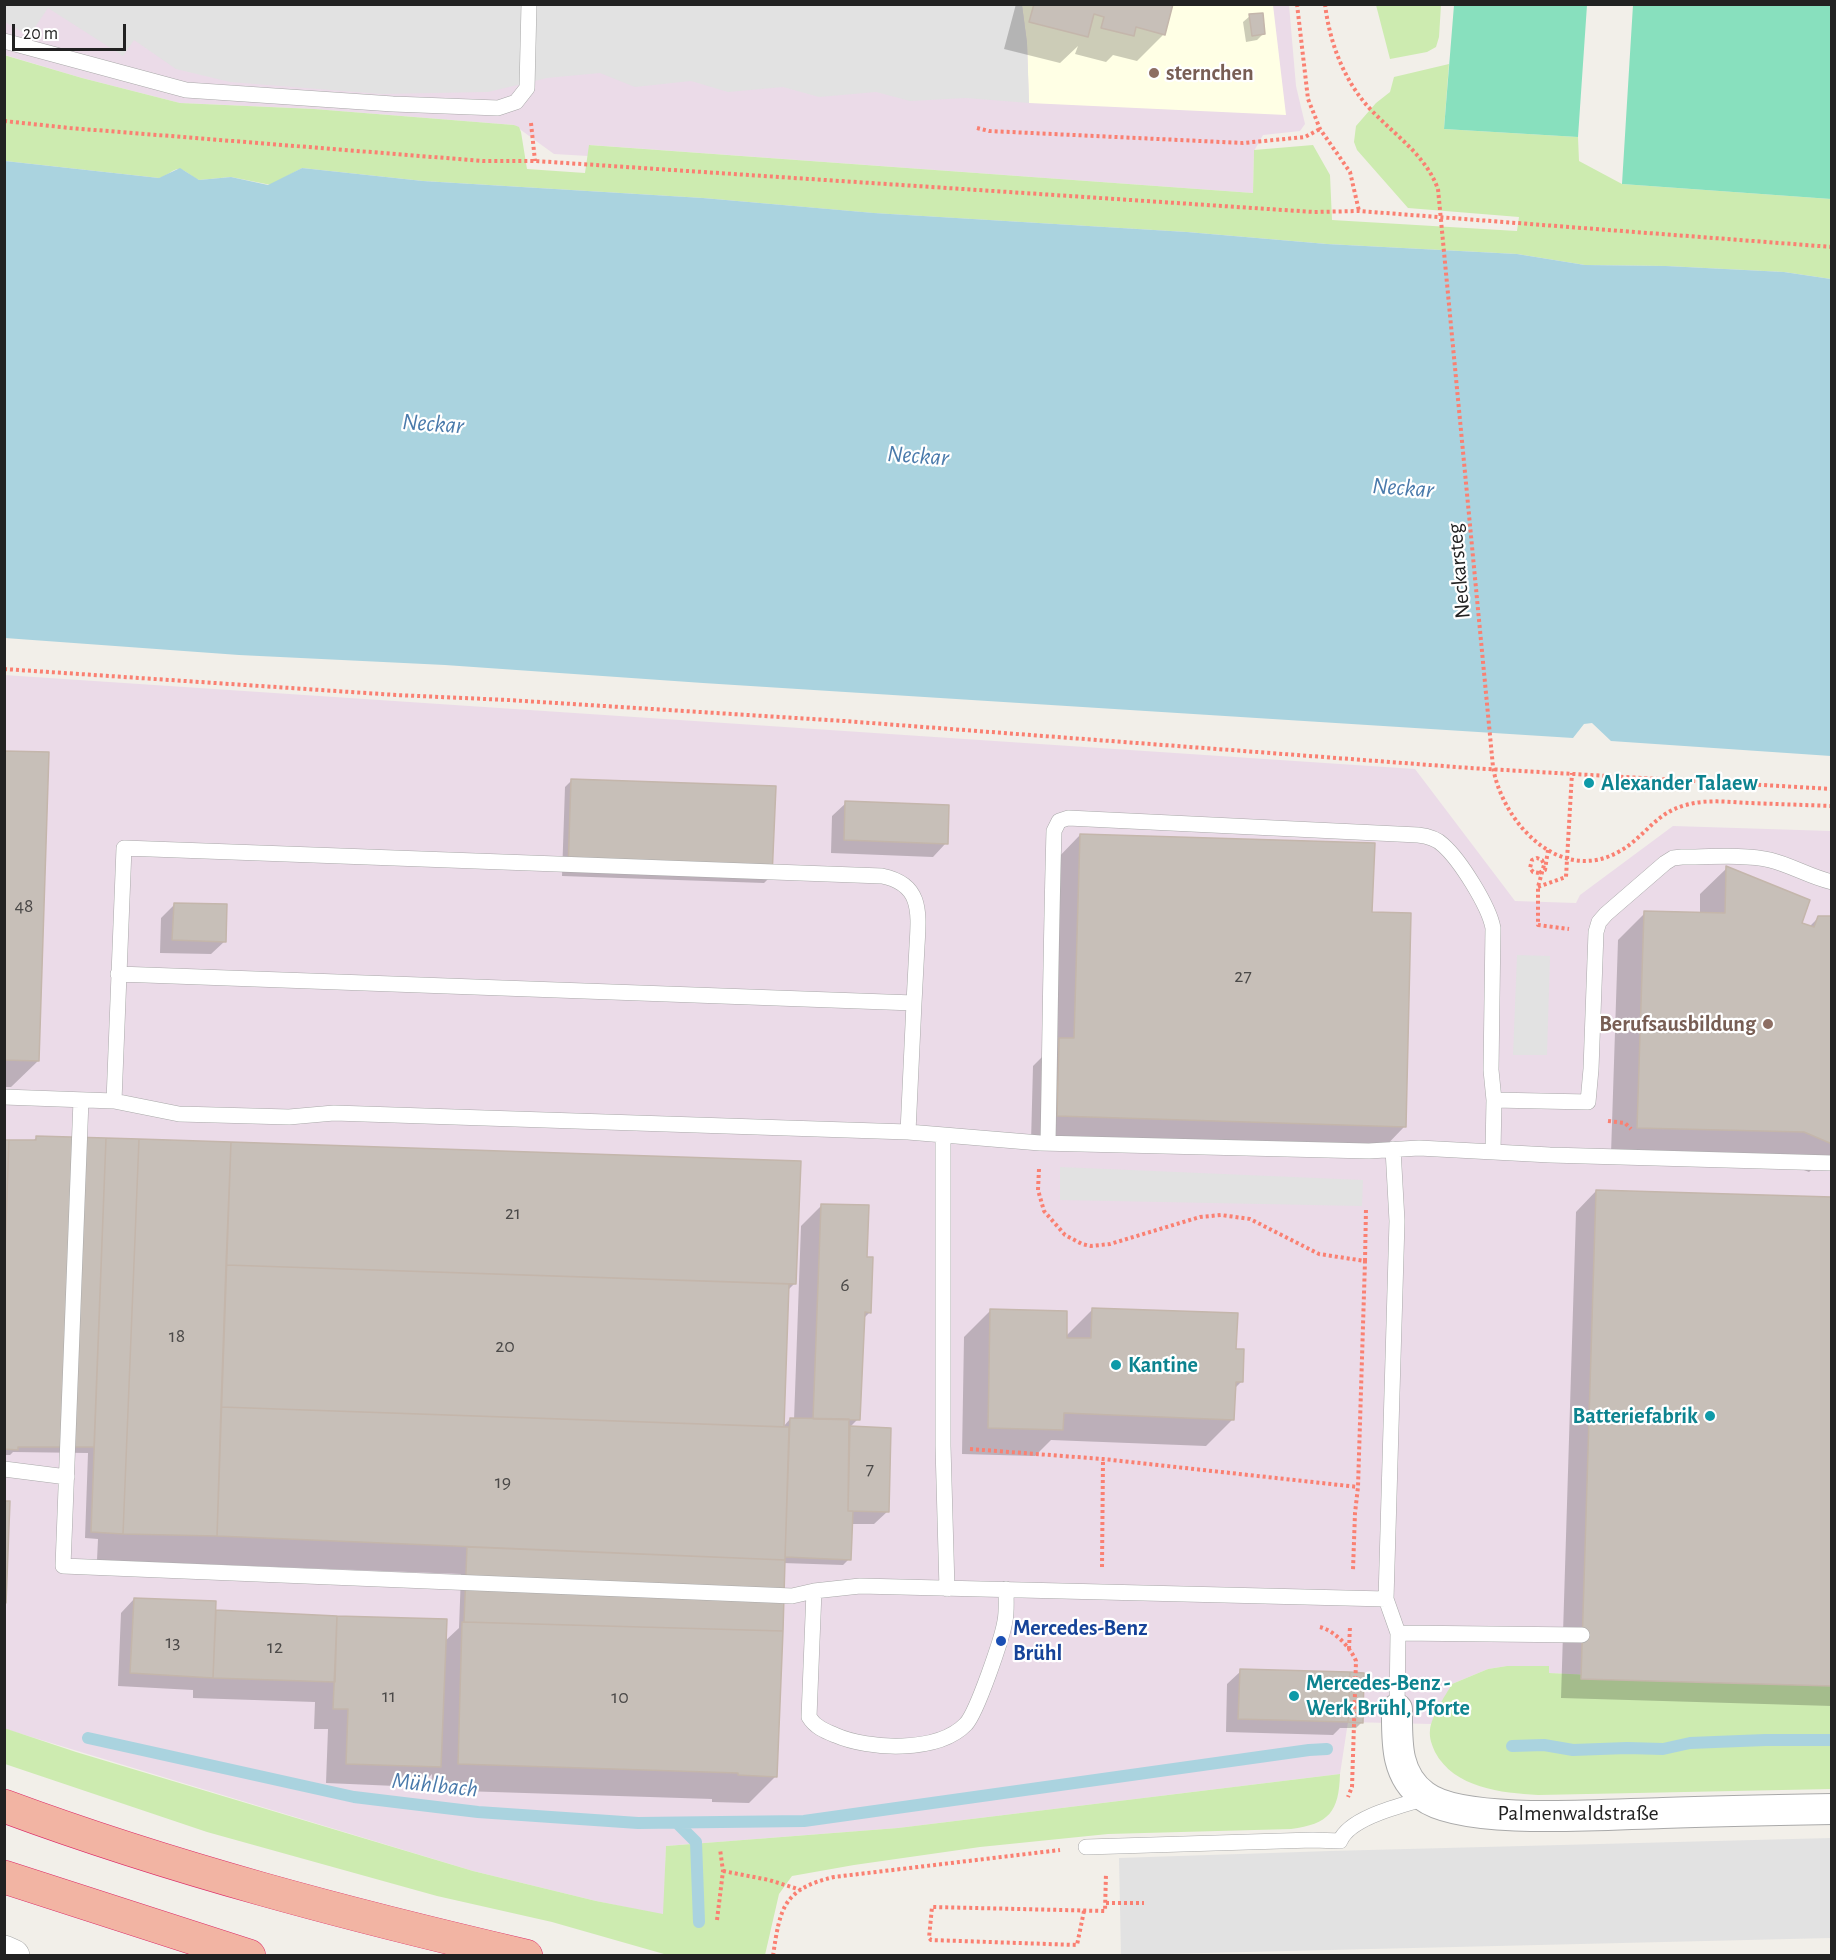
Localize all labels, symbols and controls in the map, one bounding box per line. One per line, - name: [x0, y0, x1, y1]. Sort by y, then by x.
- scale bar: [15, 12, 129, 50]
- text: 20 m: [23, 25, 58, 43]
- place label: sternchen: [1166, 60, 1254, 86]
- marker: sternchen: [1147, 66, 1161, 80]
- water label: Neckar: [401, 407, 465, 441]
- water label: Neckar: [886, 439, 950, 473]
- water label: Neckar: [1371, 471, 1435, 505]
- street label: Neckarsteg: [1442, 522, 1476, 620]
- place label: Alexander Talaew: [1601, 770, 1758, 796]
- marker: Alexander Talaew: [1582, 776, 1596, 790]
- house number: 48: [14, 894, 34, 918]
- house number: 27: [1234, 964, 1252, 988]
- place label: Berufsausbildung: [1599, 1011, 1756, 1037]
- marker: Berufsausbildung: [1761, 1017, 1775, 1031]
- house number: 21: [505, 1201, 521, 1225]
- house number: 6: [840, 1273, 850, 1297]
- house number: 18: [169, 1324, 185, 1348]
- house number: 20: [495, 1334, 515, 1358]
- place label: Kantine: [1128, 1352, 1198, 1378]
- marker: Kantine: [1109, 1358, 1123, 1372]
- place label: Batteriefabrik: [1572, 1403, 1698, 1429]
- marker: Batteriefabrik: [1703, 1409, 1717, 1423]
- house number: 7: [866, 1457, 874, 1481]
- house number: 19: [495, 1470, 511, 1494]
- place label: Mercedes-Benz Brühl: [1013, 1615, 1147, 1666]
- house number: 13: [165, 1630, 181, 1654]
- marker: Mercedes-Benz Brühl: [994, 1634, 1008, 1648]
- house number: 12: [267, 1635, 283, 1659]
- place label: Mercedes-Benz - Werk Brühl, Pforte: [1306, 1670, 1470, 1722]
- house number: 11: [382, 1684, 396, 1708]
- house number: 10: [611, 1685, 629, 1709]
- marker: Mercedes-Benz - Werk Brühl, Pforte: [1287, 1689, 1301, 1703]
- water label: Mühlbach: [390, 1766, 480, 1804]
- street label: Palmenwaldstraße: [1497, 1800, 1659, 1826]

